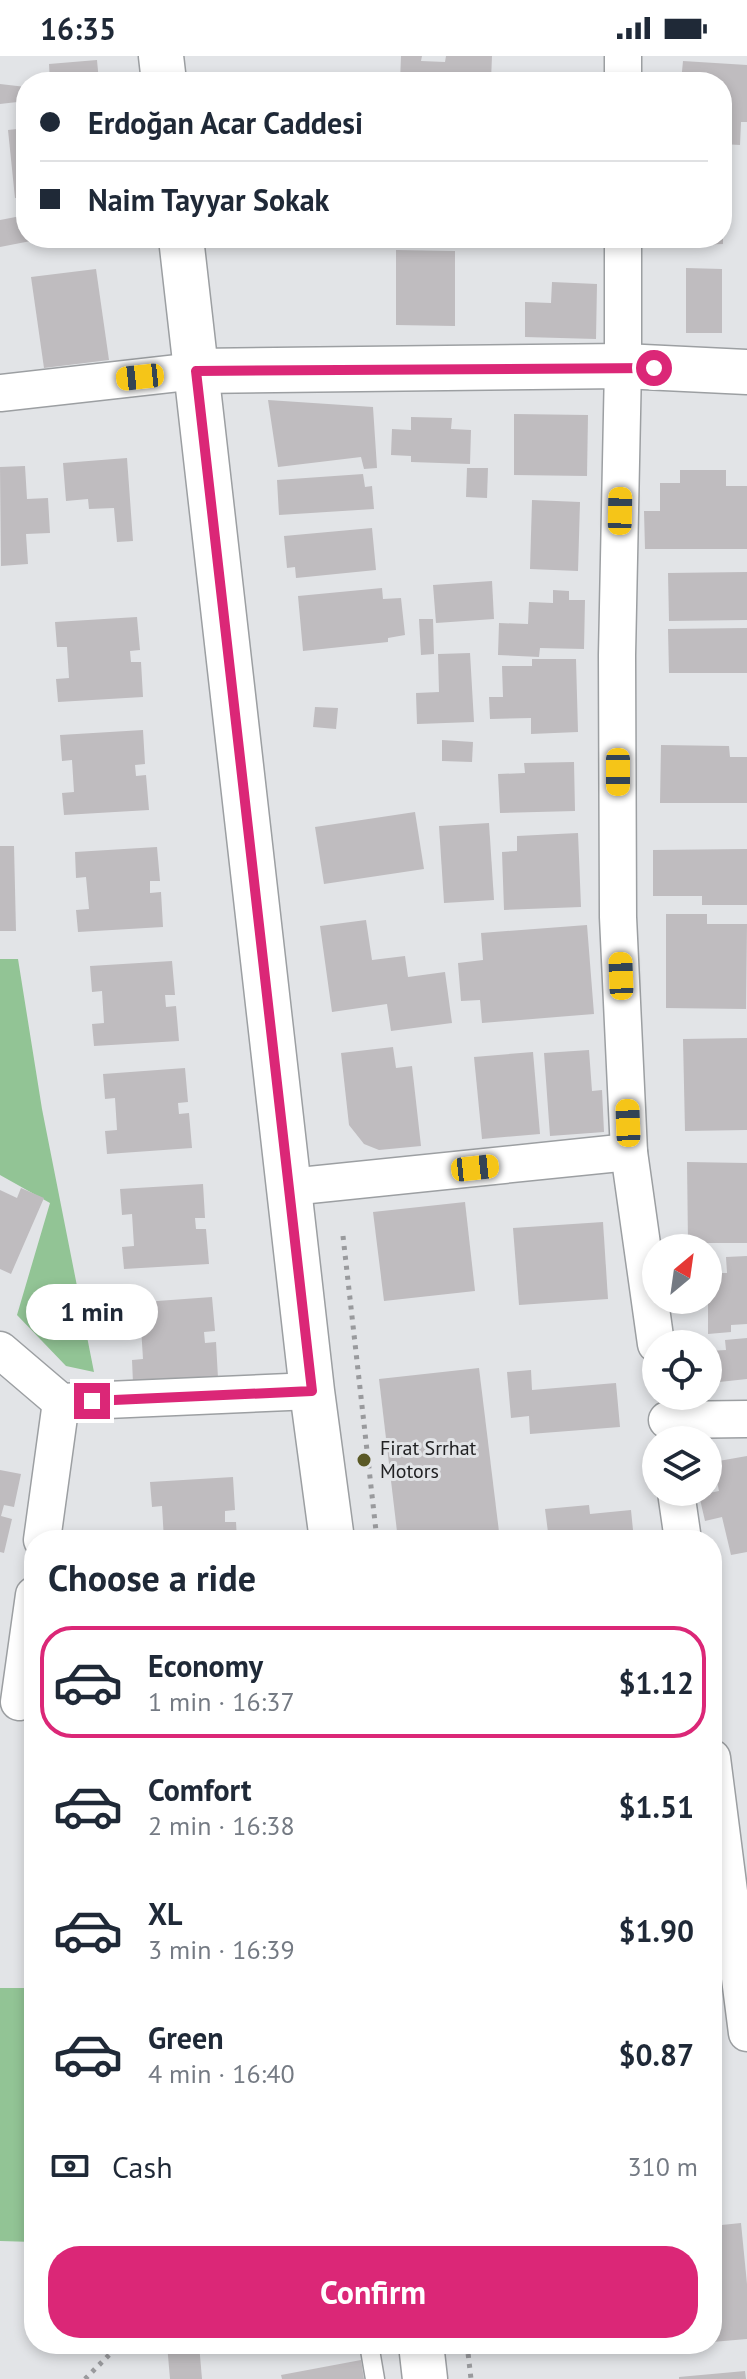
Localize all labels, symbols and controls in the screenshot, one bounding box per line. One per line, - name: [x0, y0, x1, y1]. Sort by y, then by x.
- text: 16:35: [40, 9, 116, 48]
- text: Erdoğan Acar Caddesi: [88, 103, 363, 142]
- text: Naim Tayyar Sokak: [88, 180, 329, 219]
- route start: [636, 350, 672, 386]
- car: [115, 363, 165, 391]
- car: [608, 487, 632, 535]
- car: [606, 748, 630, 796]
- car: [608, 952, 634, 1000]
- car: [615, 1099, 641, 1147]
- car: [450, 1154, 500, 1182]
- north arrow: [642, 1234, 722, 1314]
- map controls: [642, 1234, 722, 1506]
- callout: 1 min: [26, 1285, 158, 1341]
- text: 1 min: [60, 1295, 124, 1328]
- button: locate: [642, 1330, 722, 1410]
- route end: [74, 1383, 110, 1419]
- button: layers: [642, 1426, 722, 1506]
- place label: Firat Srrhat Motors: [380, 1435, 477, 1484]
- marker: Firat Srrhat Motors: [355, 1451, 373, 1469]
- text: Choose a ride: [48, 1554, 256, 1601]
- icon: car: [52, 1646, 124, 1718]
- text: Economy: [148, 1646, 263, 1685]
- text: $1.12: [619, 1663, 694, 1702]
- text: 1 min · 16:37: [148, 1685, 295, 1718]
- icon: car: [52, 1770, 124, 1842]
- text: Comfort: [148, 1770, 251, 1809]
- text: $1.51: [619, 1787, 694, 1826]
- text: 2 min · 16:38: [148, 1809, 295, 1842]
- icon: car: [52, 1894, 124, 1966]
- text: XL: [148, 1894, 182, 1933]
- text: $1.90: [619, 1911, 694, 1950]
- text: 3 min · 16:39: [148, 1933, 295, 1966]
- icon: car: [52, 2018, 124, 2090]
- text: Green: [148, 2018, 223, 2057]
- text: $0.87: [619, 2035, 694, 2074]
- text: 4 min · 16:40: [148, 2057, 295, 2090]
- icon: cash: [48, 2144, 92, 2188]
- text: Cash: [112, 2147, 173, 2186]
- text: 310 m: [627, 2150, 698, 2183]
- button: Confirm: [48, 2246, 698, 2338]

